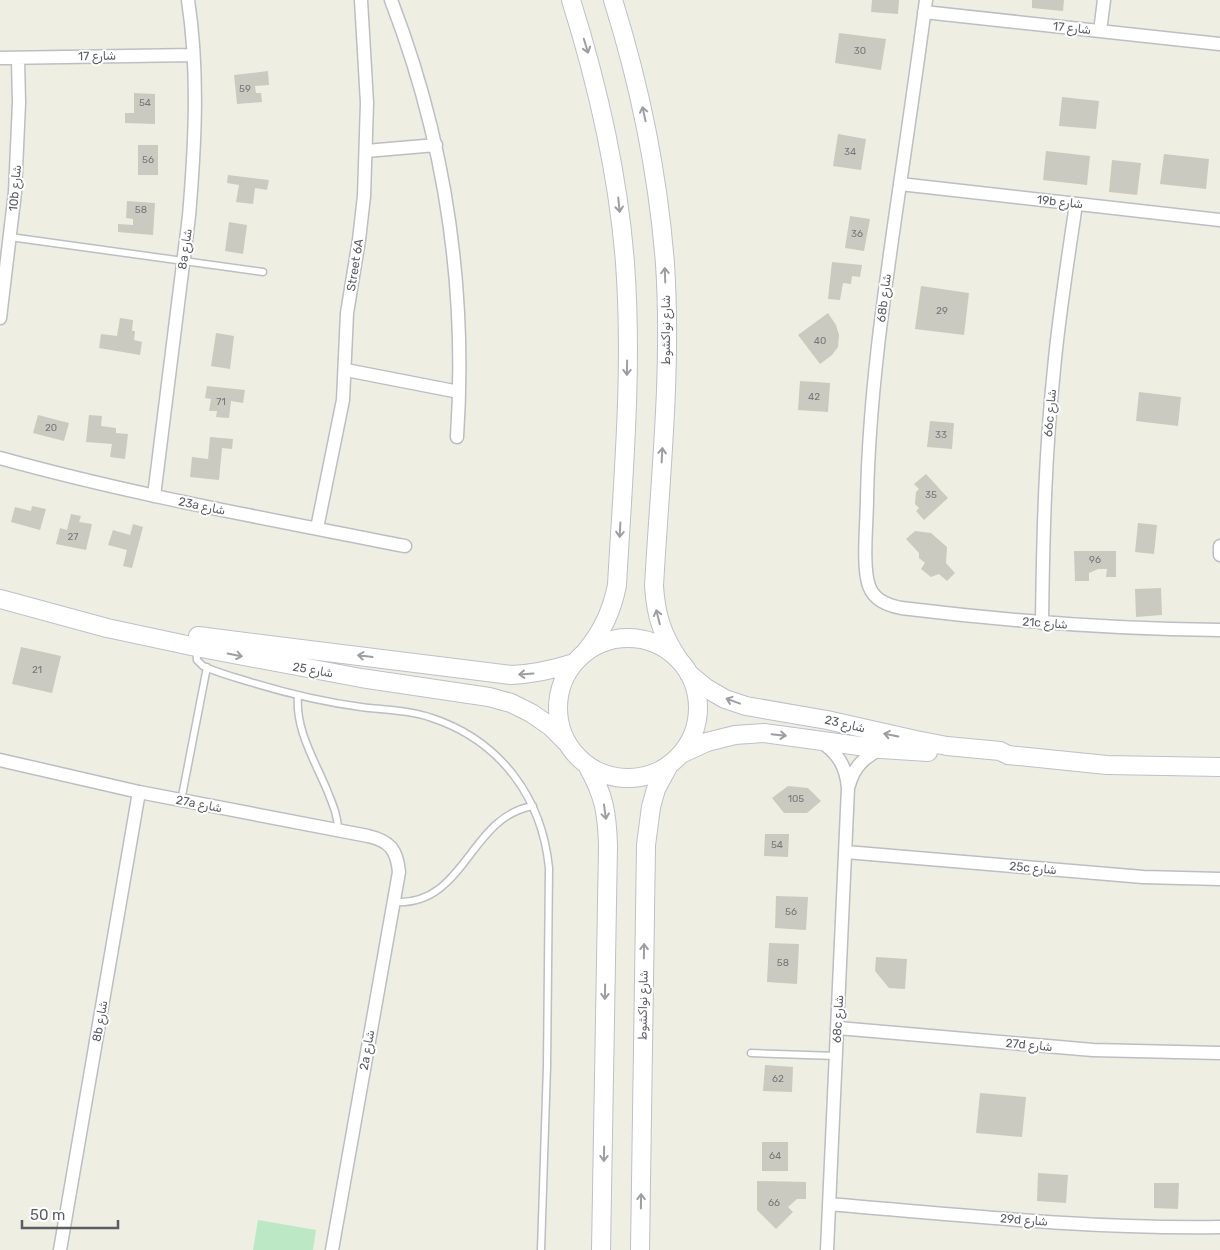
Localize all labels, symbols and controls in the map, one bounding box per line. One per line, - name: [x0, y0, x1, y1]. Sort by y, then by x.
- street label: شارع 17: [1052, 19, 1092, 39]
- one-way arrow: [582, 38, 591, 54]
- house number: 30: [854, 45, 866, 57]
- street label: شارع 17: [78, 49, 116, 65]
- house number: 59: [239, 83, 251, 95]
- house number: 54: [139, 97, 151, 109]
- one-way arrow: [639, 107, 648, 123]
- house number: 34: [844, 146, 856, 158]
- house number: 56: [142, 154, 154, 166]
- street label: 10b شارع: [6, 164, 26, 212]
- street label: 19b شارع: [1036, 193, 1084, 213]
- one-way arrow: [614, 197, 624, 213]
- house number: 58: [135, 204, 147, 216]
- street label: 8a شارع: [175, 228, 197, 271]
- house number: 36: [851, 228, 863, 240]
- street label: Street 6A: [344, 238, 366, 292]
- one-way arrow: [660, 268, 670, 284]
- street label: 68b شارع: [874, 273, 896, 323]
- street label: شارع نواكشوط: [659, 295, 675, 365]
- house number: 29: [936, 305, 948, 317]
- house number: 40: [814, 335, 826, 347]
- one-way arrow: [622, 359, 632, 375]
- street label: 66c شارع: [1041, 388, 1061, 438]
- house number: 42: [808, 391, 820, 403]
- house number: 71: [216, 396, 226, 408]
- house number: 20: [45, 422, 57, 434]
- house number: 33: [935, 429, 947, 441]
- one-way arrow: [657, 447, 666, 463]
- house number: 35: [925, 489, 937, 501]
- street label: 23a شارع: [177, 494, 227, 520]
- one-way arrow: [615, 522, 624, 538]
- house number: 27: [68, 531, 79, 543]
- house number: 96: [1089, 554, 1101, 566]
- one-way arrow: [653, 610, 662, 626]
- street label: 21c شارع: [1022, 614, 1068, 634]
- one-way arrow: [227, 651, 243, 660]
- one-way arrow: [357, 651, 373, 661]
- street label: شارع 25: [291, 660, 334, 682]
- house number: 21: [32, 664, 42, 676]
- one-way arrow: [519, 669, 535, 678]
- one-way arrow: [725, 696, 741, 705]
- street label: شارع 23: [823, 713, 867, 737]
- one-way arrow: [770, 730, 786, 740]
- one-way arrow: [884, 730, 900, 740]
- street label: 27a شارع: [174, 793, 223, 817]
- house number: 105: [788, 793, 804, 805]
- one-way arrow: [600, 804, 610, 820]
- house number: 54: [771, 839, 783, 851]
- street label: 25c شارع: [1008, 859, 1057, 879]
- house number: 56: [785, 906, 797, 918]
- one-way arrow: [639, 944, 649, 960]
- house number: 58: [777, 957, 789, 969]
- street label: شارع نواكشوط: [635, 970, 653, 1040]
- one-way arrow: [600, 984, 610, 1000]
- street label: 68c شارع: [830, 994, 848, 1044]
- street label: 8b شارع: [89, 999, 112, 1043]
- street label: 2a شارع: [357, 1029, 379, 1072]
- street label: 27d شارع: [1005, 1036, 1053, 1056]
- house number: 62: [772, 1073, 784, 1085]
- one-way arrow: [599, 1146, 608, 1162]
- house number: 64: [769, 1150, 781, 1162]
- one-way arrow: [636, 1194, 646, 1210]
- house number: 66: [768, 1197, 780, 1209]
- scale bar: [22, 1198, 119, 1230]
- text: 50 m: [30, 1206, 65, 1224]
- street label: 29d شارع: [999, 1211, 1049, 1231]

